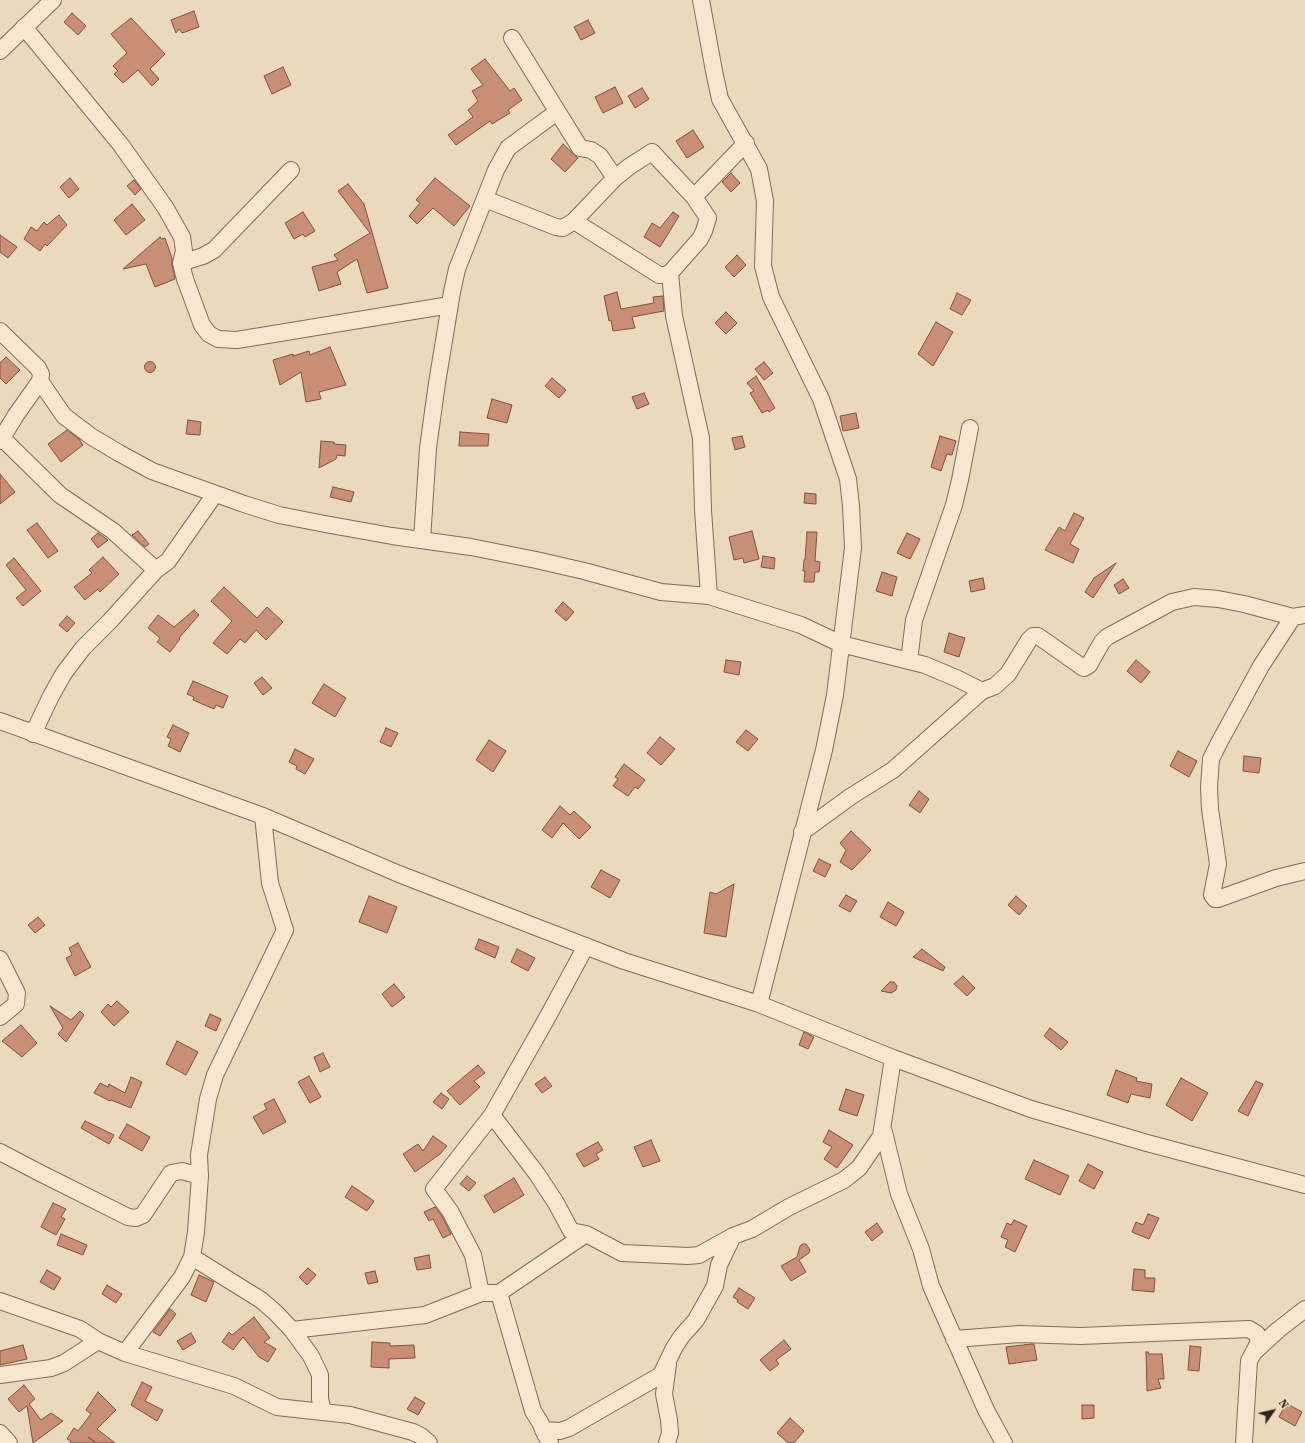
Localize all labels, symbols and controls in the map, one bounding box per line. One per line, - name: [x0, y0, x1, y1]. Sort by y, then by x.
- north arrow: [1253, 1391, 1293, 1431]
- text: N: [1275, 1396, 1292, 1412]

